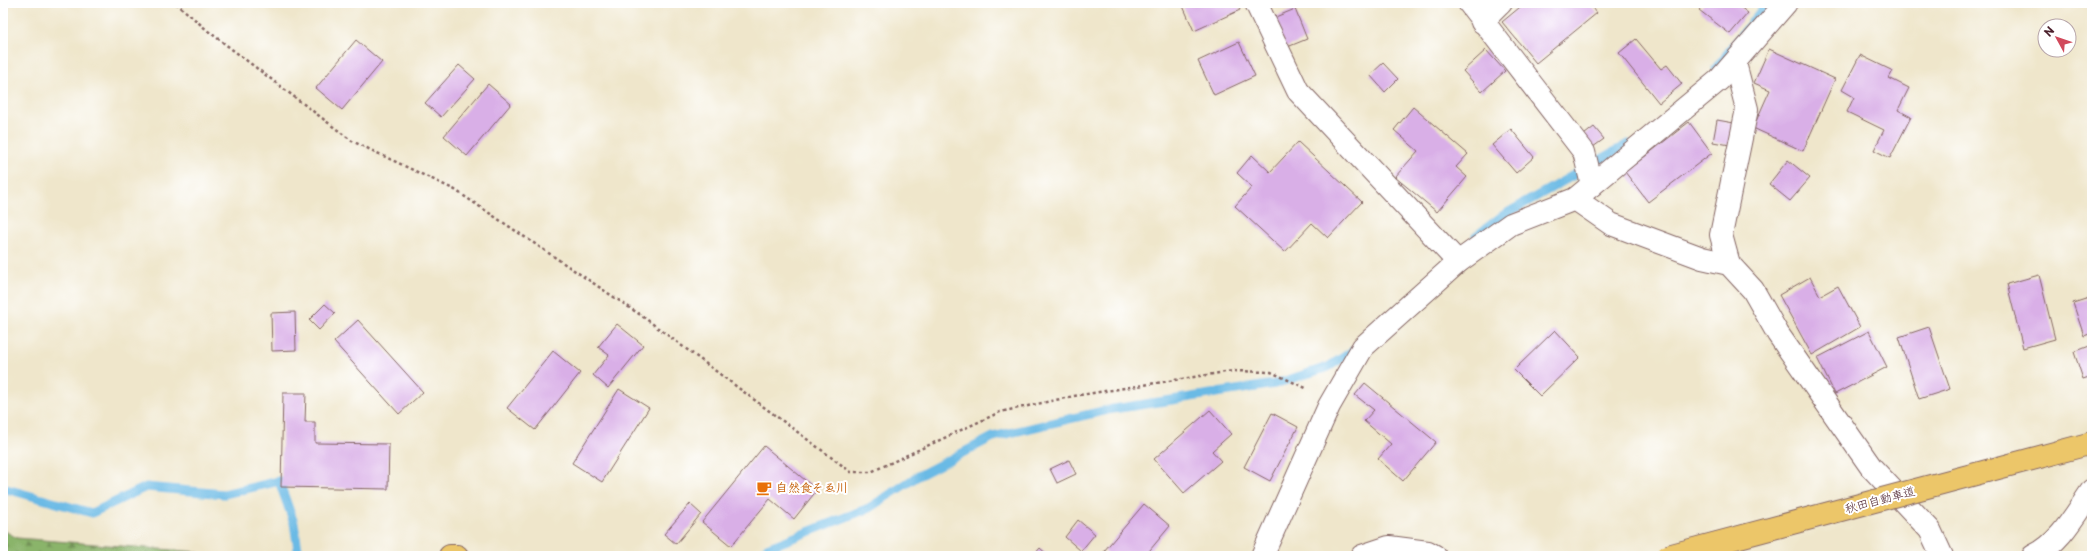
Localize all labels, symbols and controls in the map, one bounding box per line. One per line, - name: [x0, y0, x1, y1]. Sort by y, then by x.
- north arrow: [2037, 18, 2077, 58]
- text: N: [2040, 22, 2058, 40]
- place label: 自然食そゑ川: [776, 478, 848, 496]
- cafe icon: 自然食そゑ川: [755, 479, 773, 497]
- street label: 秋田自動車道: [1843, 481, 1917, 517]

